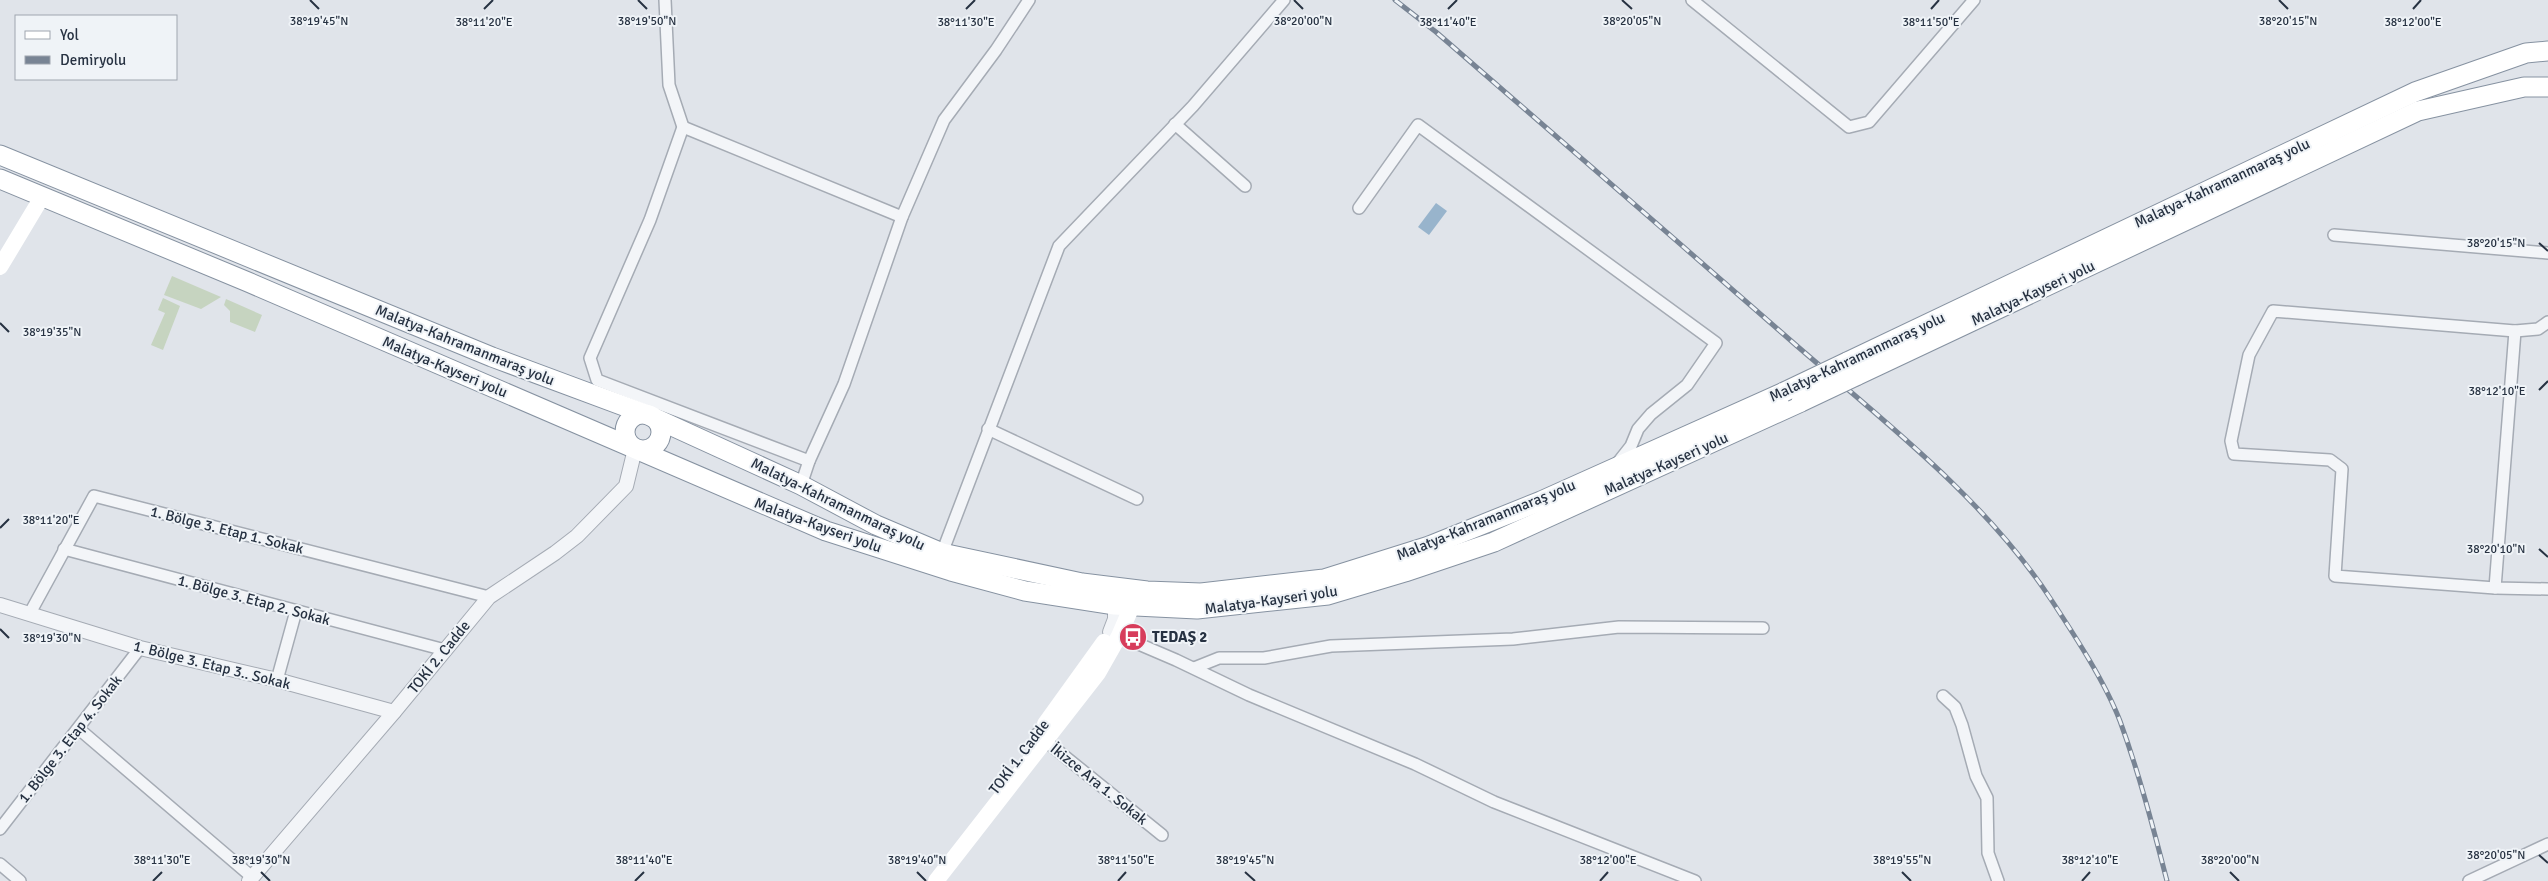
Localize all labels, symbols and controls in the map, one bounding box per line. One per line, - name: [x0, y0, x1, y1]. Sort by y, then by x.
- text: 38°19'45"N: [290, 14, 348, 29]
- text: 38°19'50"N: [618, 14, 676, 29]
- text: 38°20'00"N: [1274, 14, 1332, 29]
- text: 38°20'05"N: [1603, 14, 1661, 29]
- text: 38°20'15"N: [2259, 14, 2317, 29]
- legend: [15, 15, 178, 80]
- text: 38°11'20"E: [455, 15, 513, 30]
- text: 38°11'30"E: [937, 15, 995, 30]
- text: 38°11'40"E: [1419, 15, 1477, 30]
- text: 38°11'50"E: [1902, 15, 1960, 30]
- text: 38°12'00"E: [2384, 15, 2442, 30]
- text: Yol: [60, 26, 79, 44]
- text: Demiryolu: [60, 51, 126, 69]
- street label: Malatya-Kahramanmaraş yolu: [2131, 134, 2313, 232]
- text: 38°20'15"N: [2467, 236, 2525, 251]
- street label: Malatya-Kayseri yolu: [1968, 256, 2098, 330]
- street label: Malatya-Kahramanmaraş yolu: [373, 301, 557, 389]
- street label: Malatya-Kahramanmaraş yolu: [1766, 308, 1948, 406]
- text: 38°19'35"N: [23, 325, 81, 340]
- street label: Malatya-Kayseri yolu: [380, 332, 510, 402]
- text: 38°12'10"E: [2468, 384, 2526, 399]
- street label: Malatya-Kayseri yolu: [1601, 428, 1731, 500]
- street label: Malatya-Kahramanmaraş yolu: [748, 454, 928, 554]
- street label: Malatya-Kahramanmaraş yolu: [1394, 476, 1578, 564]
- street label: Malatya-Kayseri yolu: [752, 494, 884, 556]
- street label: 1. Bölge 3. Etap 1. Sokak: [149, 502, 306, 558]
- text: 38°11'20"E: [22, 513, 80, 528]
- text: 38°20'10"N: [2467, 542, 2525, 557]
- street label: 1. Bölge 3. Etap 2. Sokak: [176, 571, 333, 629]
- street label: Malatya-Kayseri yolu: [1203, 582, 1339, 618]
- street label: TOKİ 2. Cadde: [404, 617, 474, 697]
- bus stop icon: TEDAŞ 2: [1118, 622, 1148, 652]
- place label: TEDAŞ 2: [1152, 628, 1207, 646]
- text: 38°19'30"N: [23, 631, 81, 646]
- street label: 1. Bölge 3. Etap 3.. Sokak: [132, 637, 293, 693]
- street label: 1. Bölge 3. Etap 4. Sokak: [15, 671, 126, 806]
- street label: TOKİ 1. Cadde: [985, 716, 1053, 798]
- street label: İkizce Ara 1. Sokak: [1047, 739, 1152, 829]
- text: 38°20'05"N: [2467, 848, 2525, 863]
- text: 38°11'30"E: [133, 853, 191, 868]
- text: 38°19'30"N: [232, 853, 290, 868]
- text: 38°11'40"E: [615, 853, 673, 868]
- text: 38°19'40"N: [888, 853, 946, 868]
- text: 38°11'50"E: [1097, 853, 1155, 868]
- text: 38°19'45"N: [1216, 853, 1274, 868]
- text: 38°12'00"E: [1579, 853, 1637, 868]
- text: 38°19'55"N: [1873, 853, 1931, 868]
- text: 38°12'10"E: [2061, 853, 2119, 868]
- text: 38°20'00"N: [2201, 853, 2259, 868]

